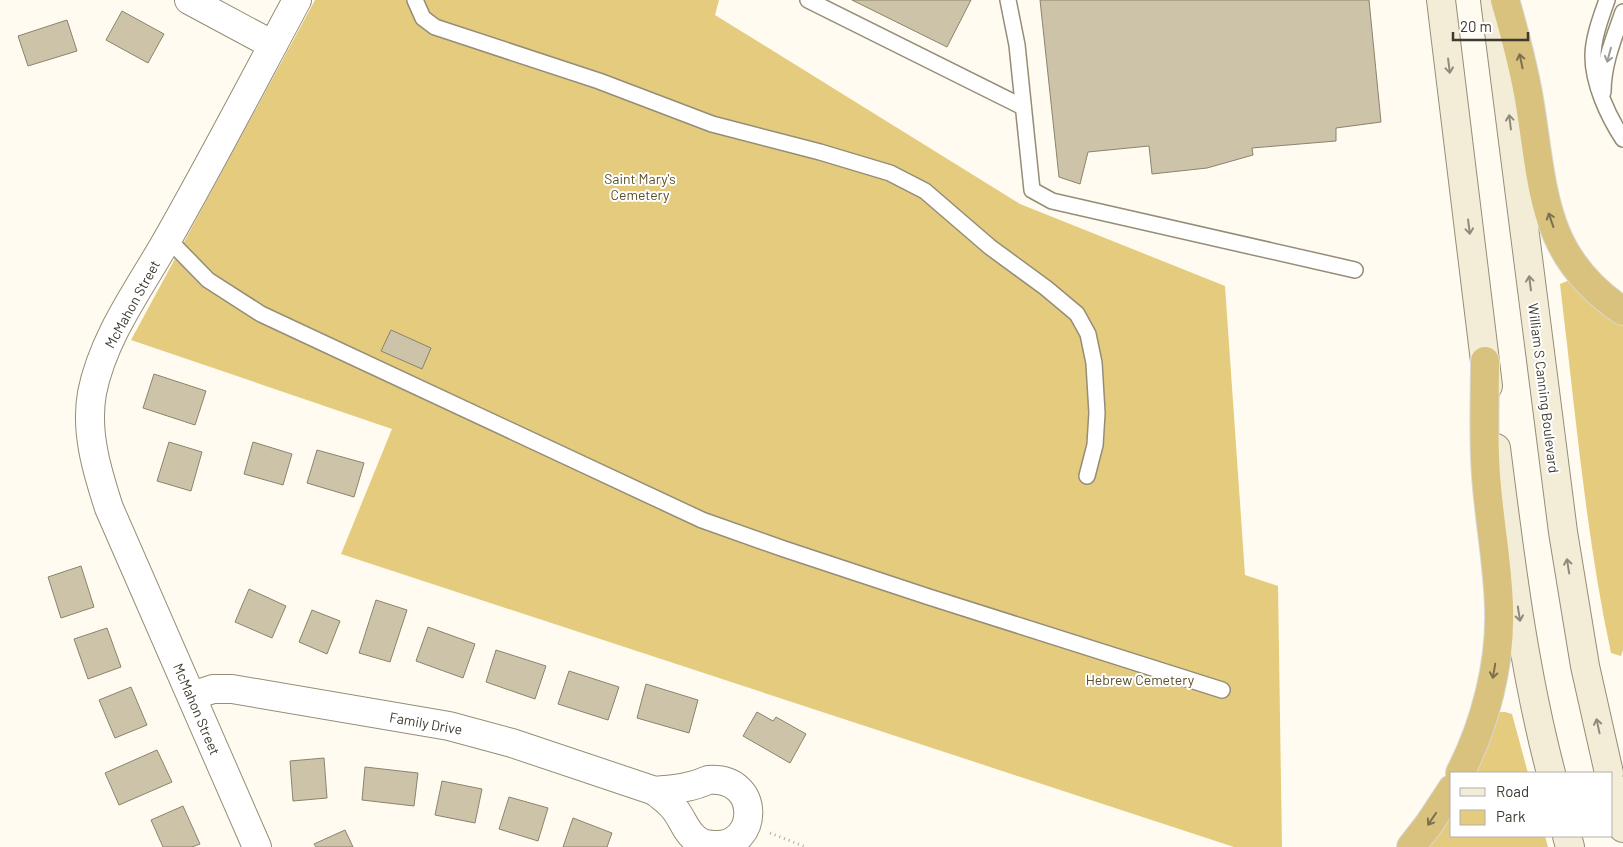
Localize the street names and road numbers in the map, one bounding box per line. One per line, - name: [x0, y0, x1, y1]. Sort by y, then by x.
- street label: McMahon Street: [101, 257, 163, 351]
- street label: William S Canning Boulevard: [1525, 302, 1563, 474]
- street label: McMahon Street: [170, 661, 224, 757]
- street label: Family Drive: [388, 708, 464, 738]

